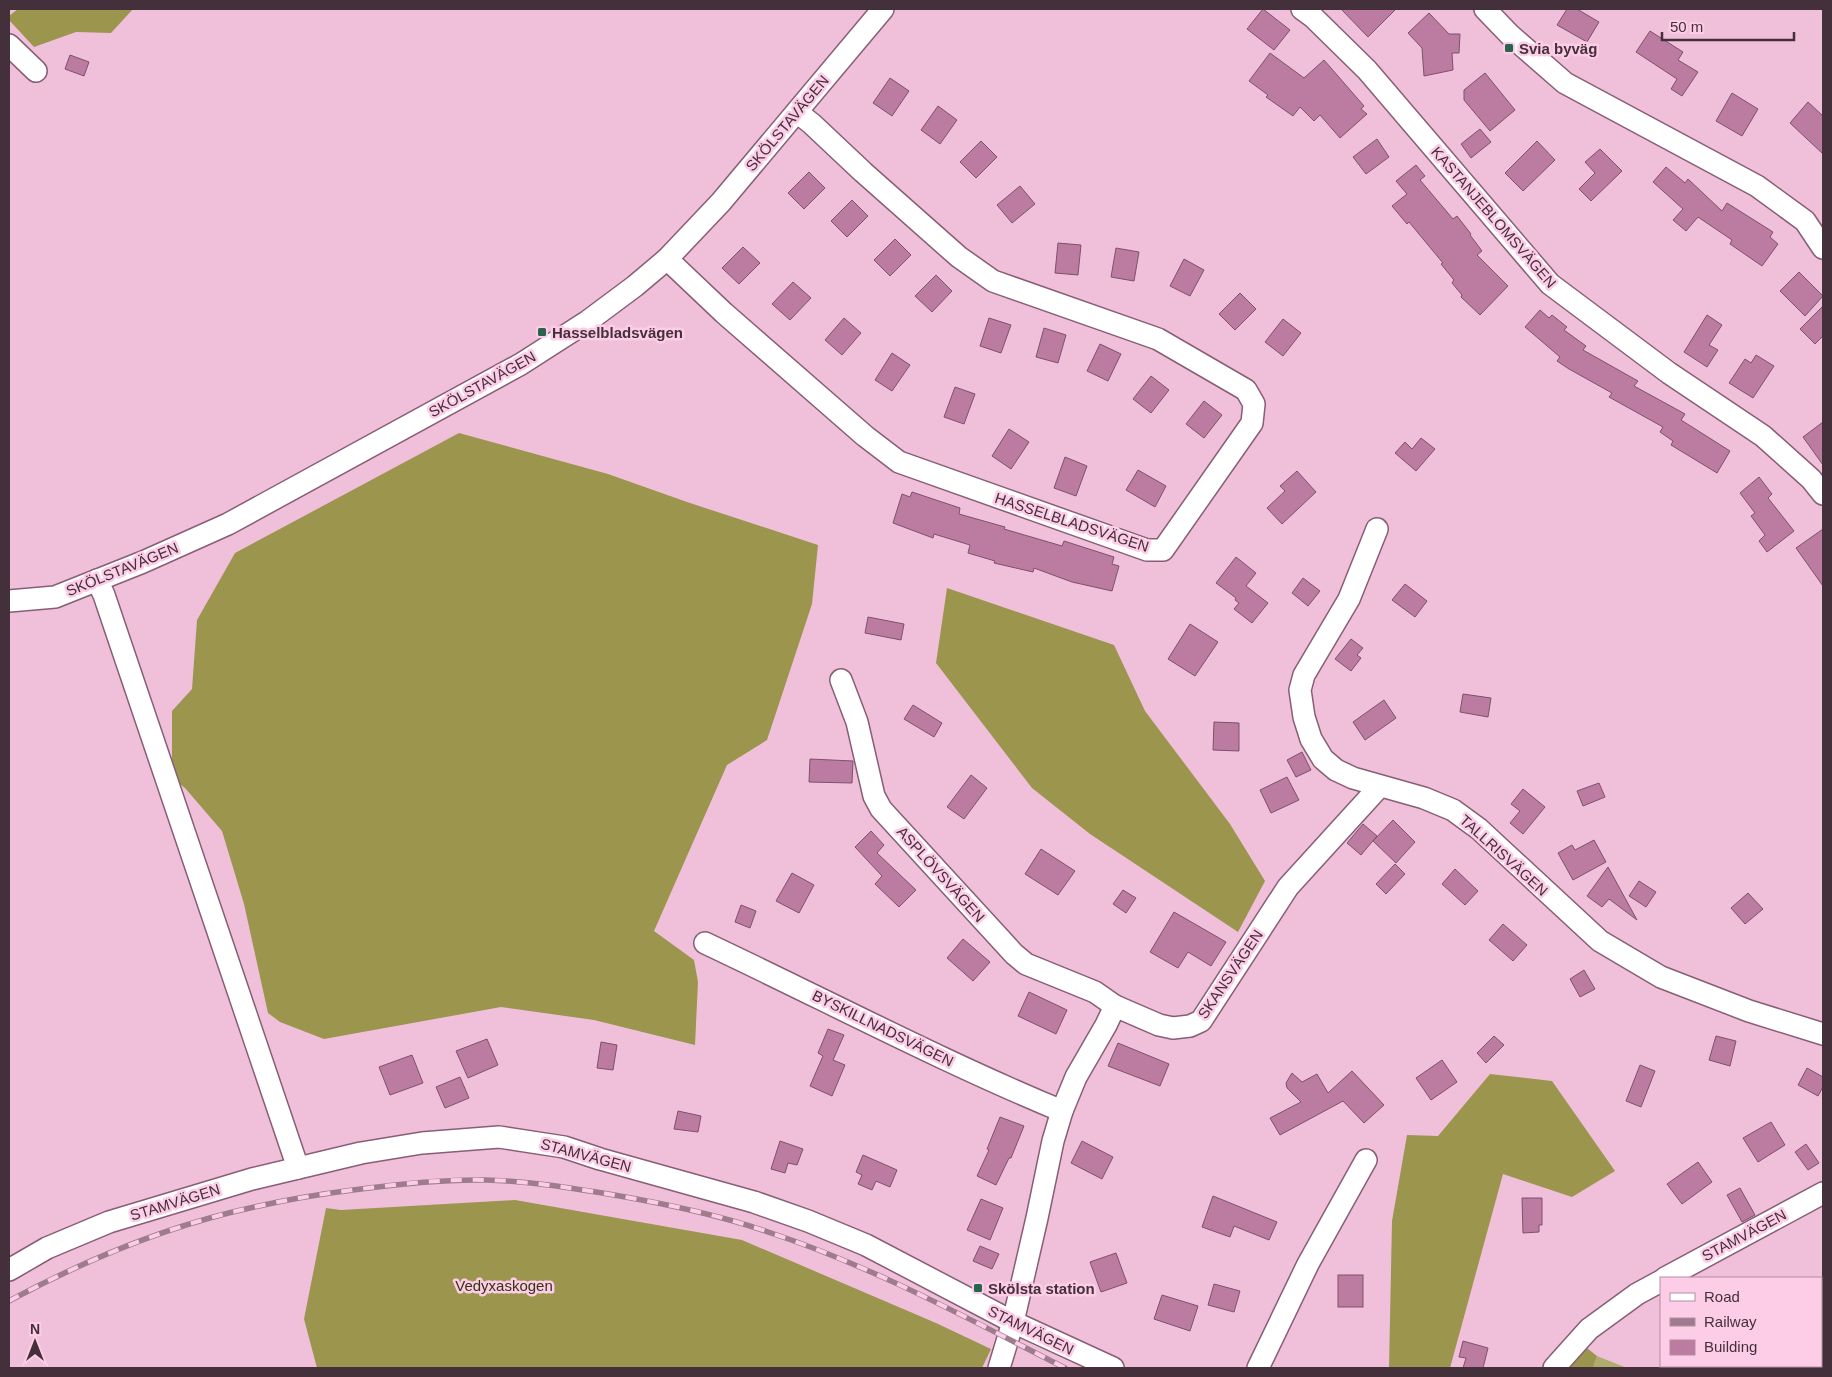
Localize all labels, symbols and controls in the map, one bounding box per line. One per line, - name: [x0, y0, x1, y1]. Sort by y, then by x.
- scale bar: [1662, 10, 1794, 42]
- text: 50 m: [1670, 18, 1703, 35]
- place label: Svia byväg: [1519, 40, 1597, 57]
- marker: Svia byväg: [1503, 42, 1515, 54]
- street label: SKÖLSTAVÄGEN: [742, 72, 832, 174]
- street label: KASTANJEBLOMSVÄGEN: [1428, 143, 1560, 291]
- place label: Hasselbladsvägen: [552, 324, 683, 341]
- marker: Hasselbladsvägen: [536, 326, 548, 338]
- street label: SKÖLSTAVÄGEN: [426, 348, 538, 420]
- street label: HASSELBLADSVÄGEN: [993, 489, 1151, 555]
- street label: SKÖLSTAVÄGEN: [63, 539, 181, 599]
- street label: TALLRISVÄGEN: [1457, 811, 1551, 899]
- street label: ASPLÖVSVÄGEN: [894, 823, 988, 925]
- street label: SKANSVÄGEN: [1194, 926, 1266, 1022]
- street label: BYSKILLNADSVÄGEN: [810, 986, 956, 1070]
- street label: STAMVÄGEN: [539, 1135, 633, 1175]
- street label: STAMVÄGEN: [128, 1180, 222, 1224]
- street label: STAMVÄGEN: [1699, 1206, 1789, 1264]
- park label: Vedyxaskogen: [455, 1277, 553, 1294]
- legend: [1660, 1277, 1822, 1367]
- place label: Skölsta station: [988, 1280, 1095, 1297]
- marker: Skölsta station: [972, 1282, 984, 1294]
- text: Road: [1704, 1288, 1740, 1305]
- street label: STAMVÄGEN: [985, 1302, 1077, 1358]
- text: Railway: [1704, 1313, 1757, 1330]
- north arrow: [10, 1317, 60, 1367]
- text: N: [30, 1321, 40, 1337]
- text: Building: [1704, 1338, 1757, 1355]

